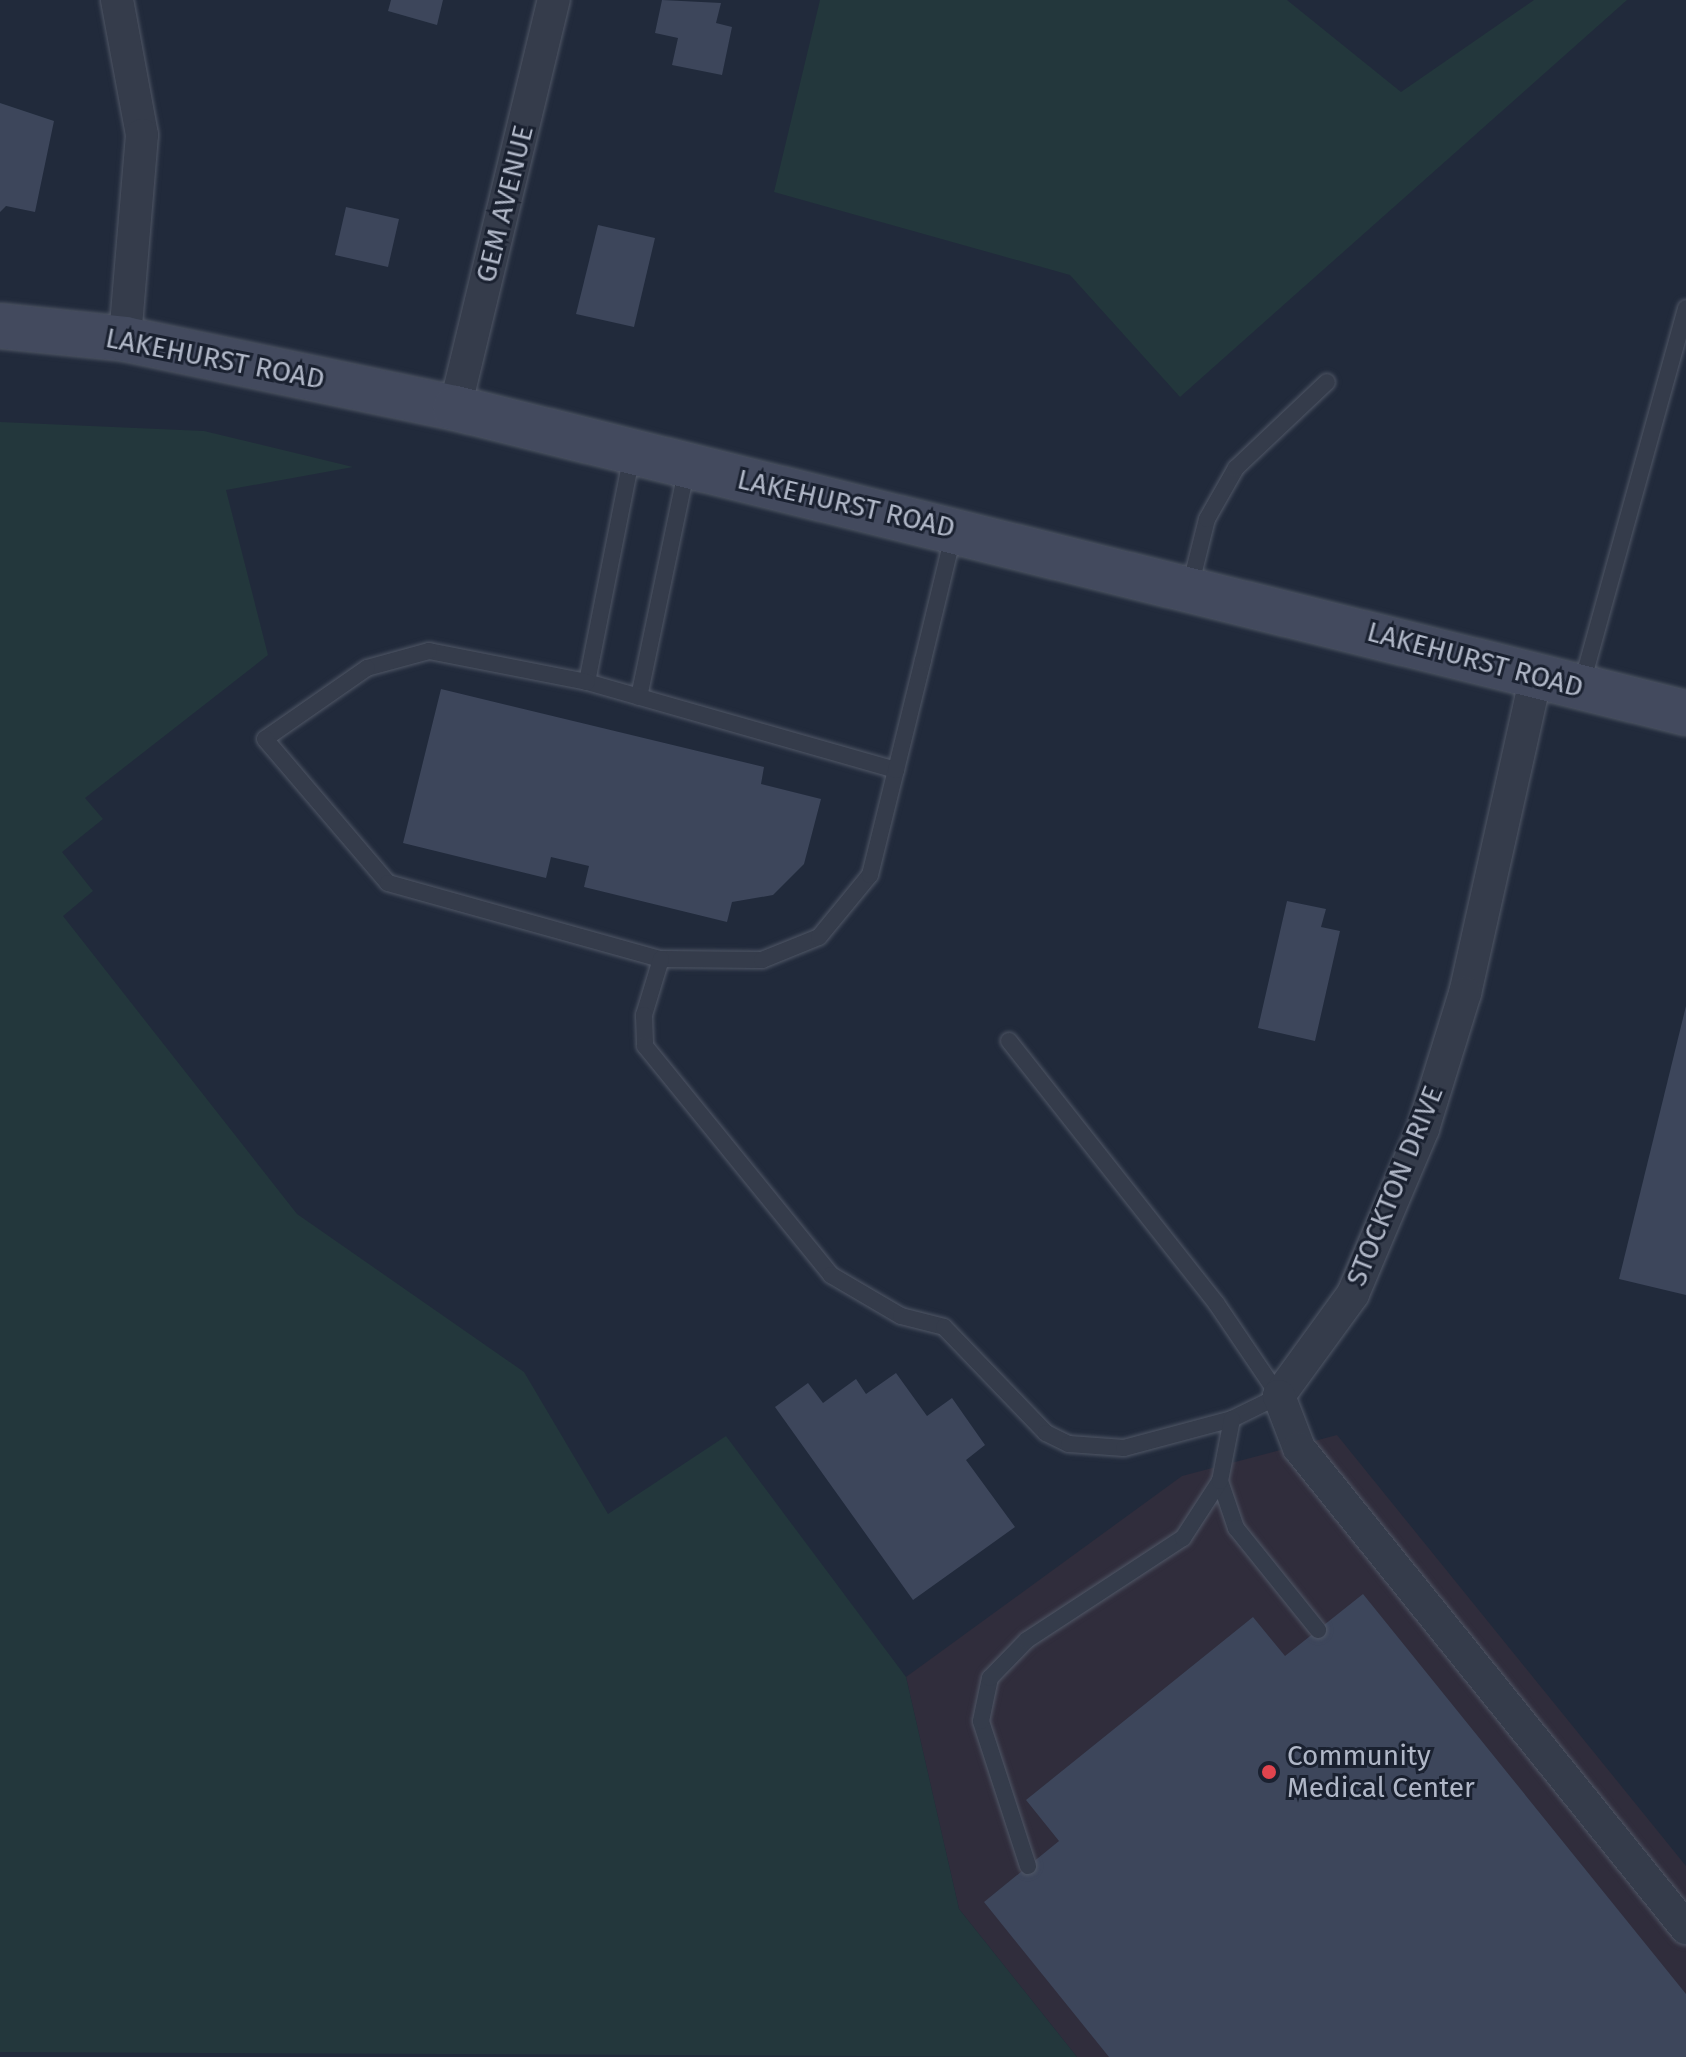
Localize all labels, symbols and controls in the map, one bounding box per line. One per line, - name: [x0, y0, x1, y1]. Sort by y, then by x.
- street label: GEM AVENUE: [469, 122, 541, 286]
- street label: LAKEHURST ROAD: [103, 321, 327, 397]
- street label: LAKEHURST ROAD: [734, 463, 958, 545]
- street label: LAKEHURST ROAD: [1363, 615, 1587, 705]
- street label: STOCKTON DRIVE: [1340, 1081, 1450, 1291]
- place label: Community Medical Center: [1287, 1739, 1475, 1805]
- marker: Community Medical Center: [1258, 1761, 1280, 1783]

